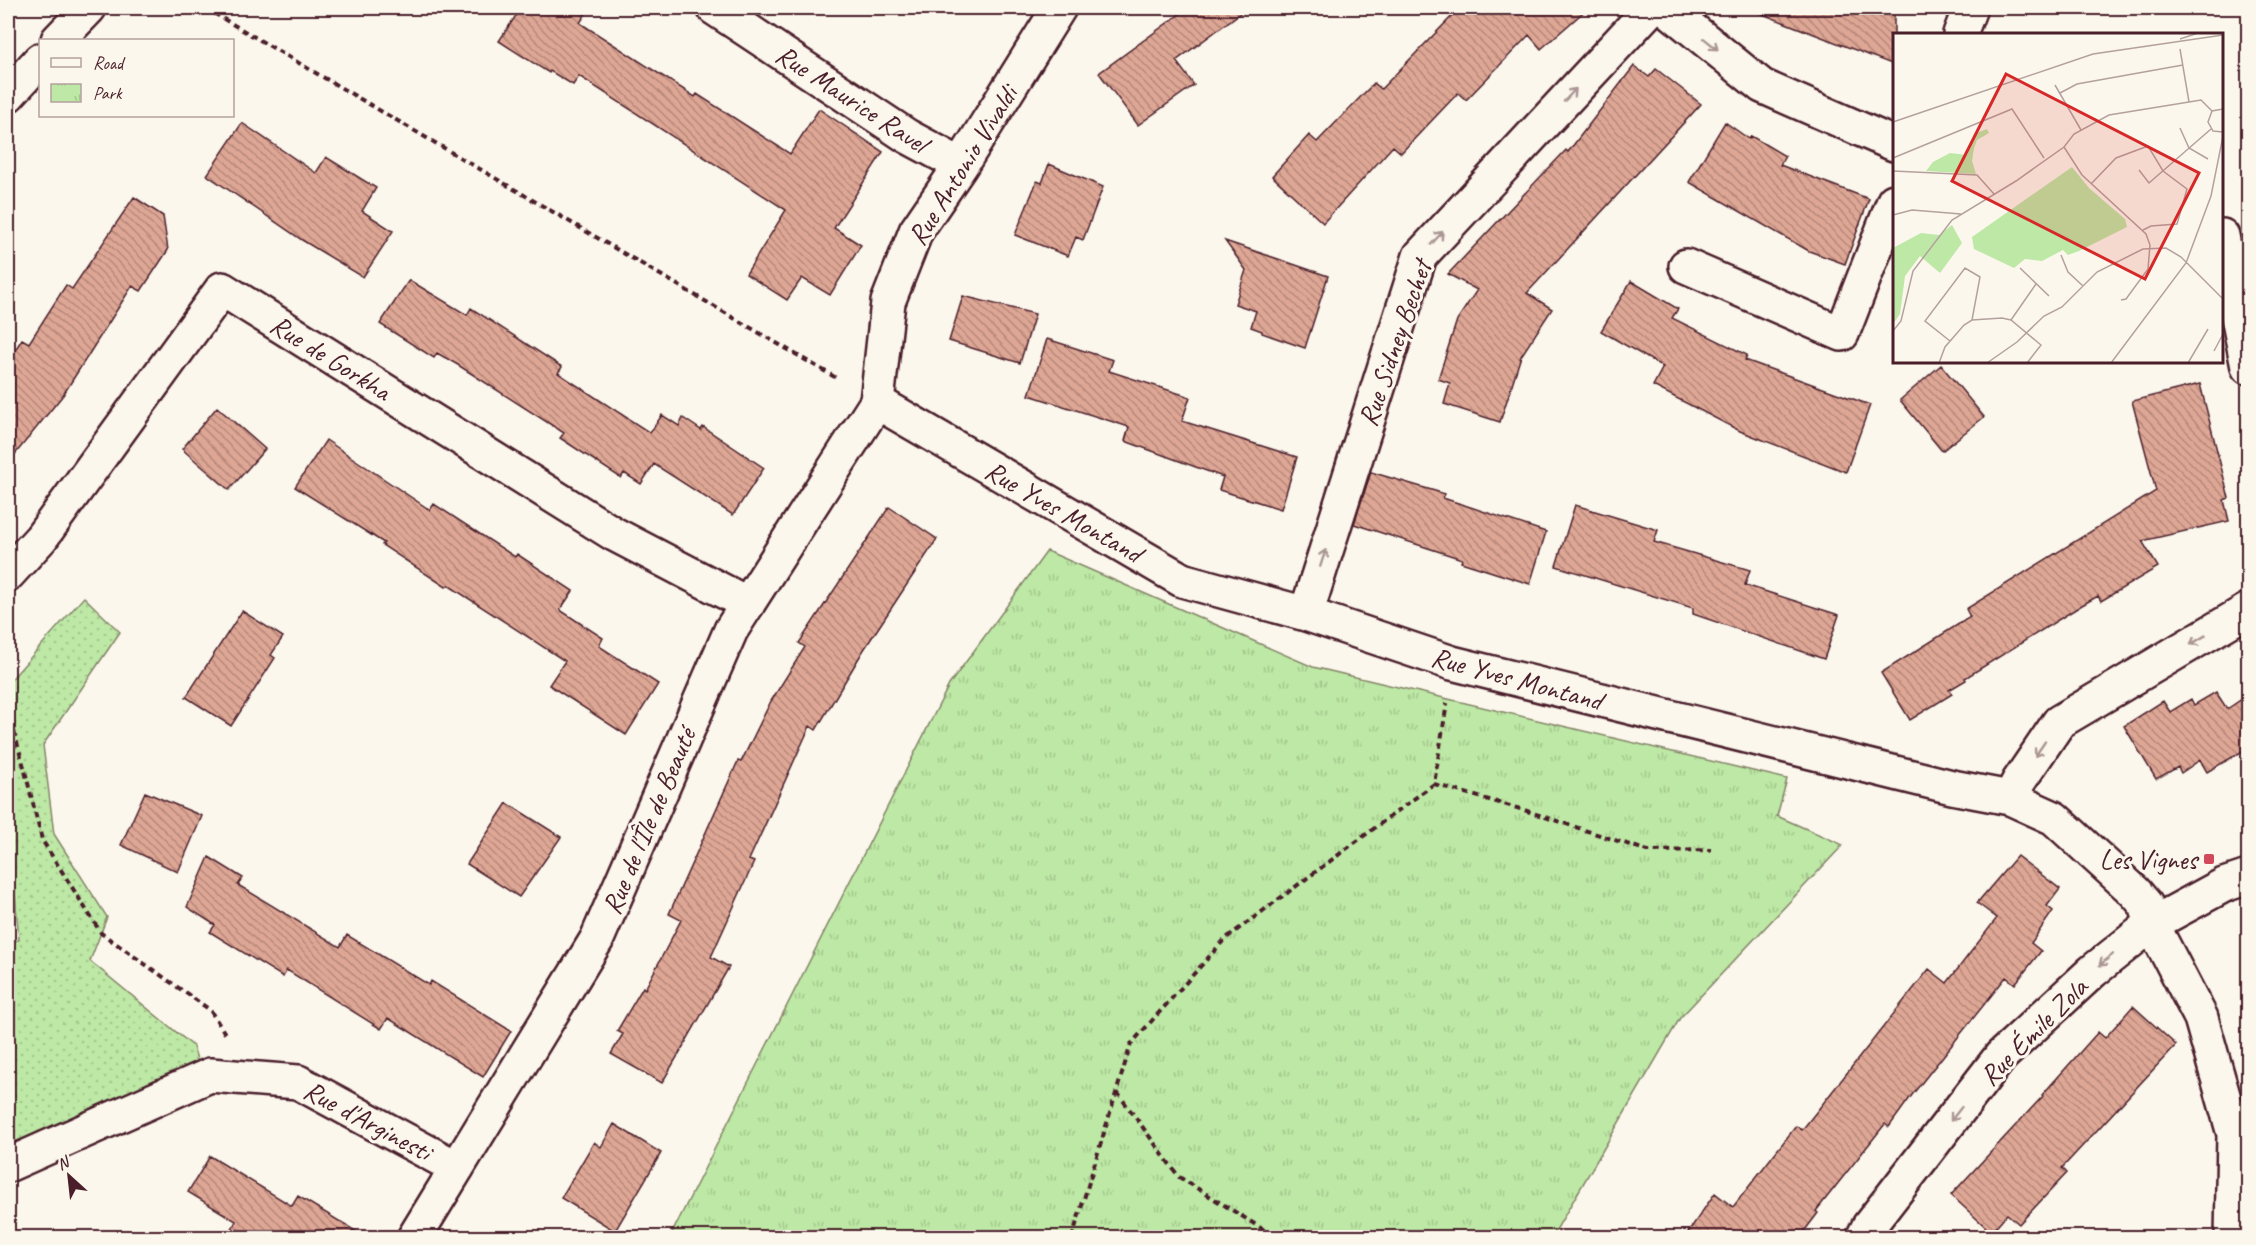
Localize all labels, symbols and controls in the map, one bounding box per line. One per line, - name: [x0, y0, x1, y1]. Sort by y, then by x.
- inset map: [1893, 33, 2223, 363]
- street label: Rue Maurice Ravel: [769, 36, 938, 163]
- one-way arrow: [1703, 38, 1719, 51]
- legend: [39, 39, 234, 117]
- text: Road: [93, 52, 126, 74]
- street label: Rue Antonio Vivaldi: [899, 76, 1027, 252]
- text: Park: [93, 82, 123, 104]
- one-way arrow: [1562, 88, 1576, 103]
- one-way arrow: [1429, 230, 1444, 245]
- street label: Rue Sidney Bechet: [1350, 252, 1440, 431]
- street label: Rue de Gorkha: [264, 307, 399, 409]
- street label: Rue Yves Montand: [979, 452, 1152, 572]
- one-way arrow: [1319, 549, 1330, 568]
- one-way arrow: [2190, 634, 2207, 646]
- street label: Rue Yves Montand: [1428, 639, 1610, 719]
- street label: Rue de l'Île de Beauté: [594, 719, 705, 919]
- one-way arrow: [2034, 741, 2046, 757]
- place label: Les Vignes: [2100, 842, 2199, 877]
- marker: Les Vignes: [2202, 852, 2216, 866]
- one-way arrow: [2098, 954, 2114, 967]
- street label: Rue Émile Zola: [1972, 969, 2096, 1093]
- street label: Rue d'Arginesti: [298, 1072, 441, 1170]
- one-way arrow: [1949, 1106, 1962, 1122]
- north arrow: [39, 1146, 99, 1206]
- text: N: [54, 1151, 74, 1175]

